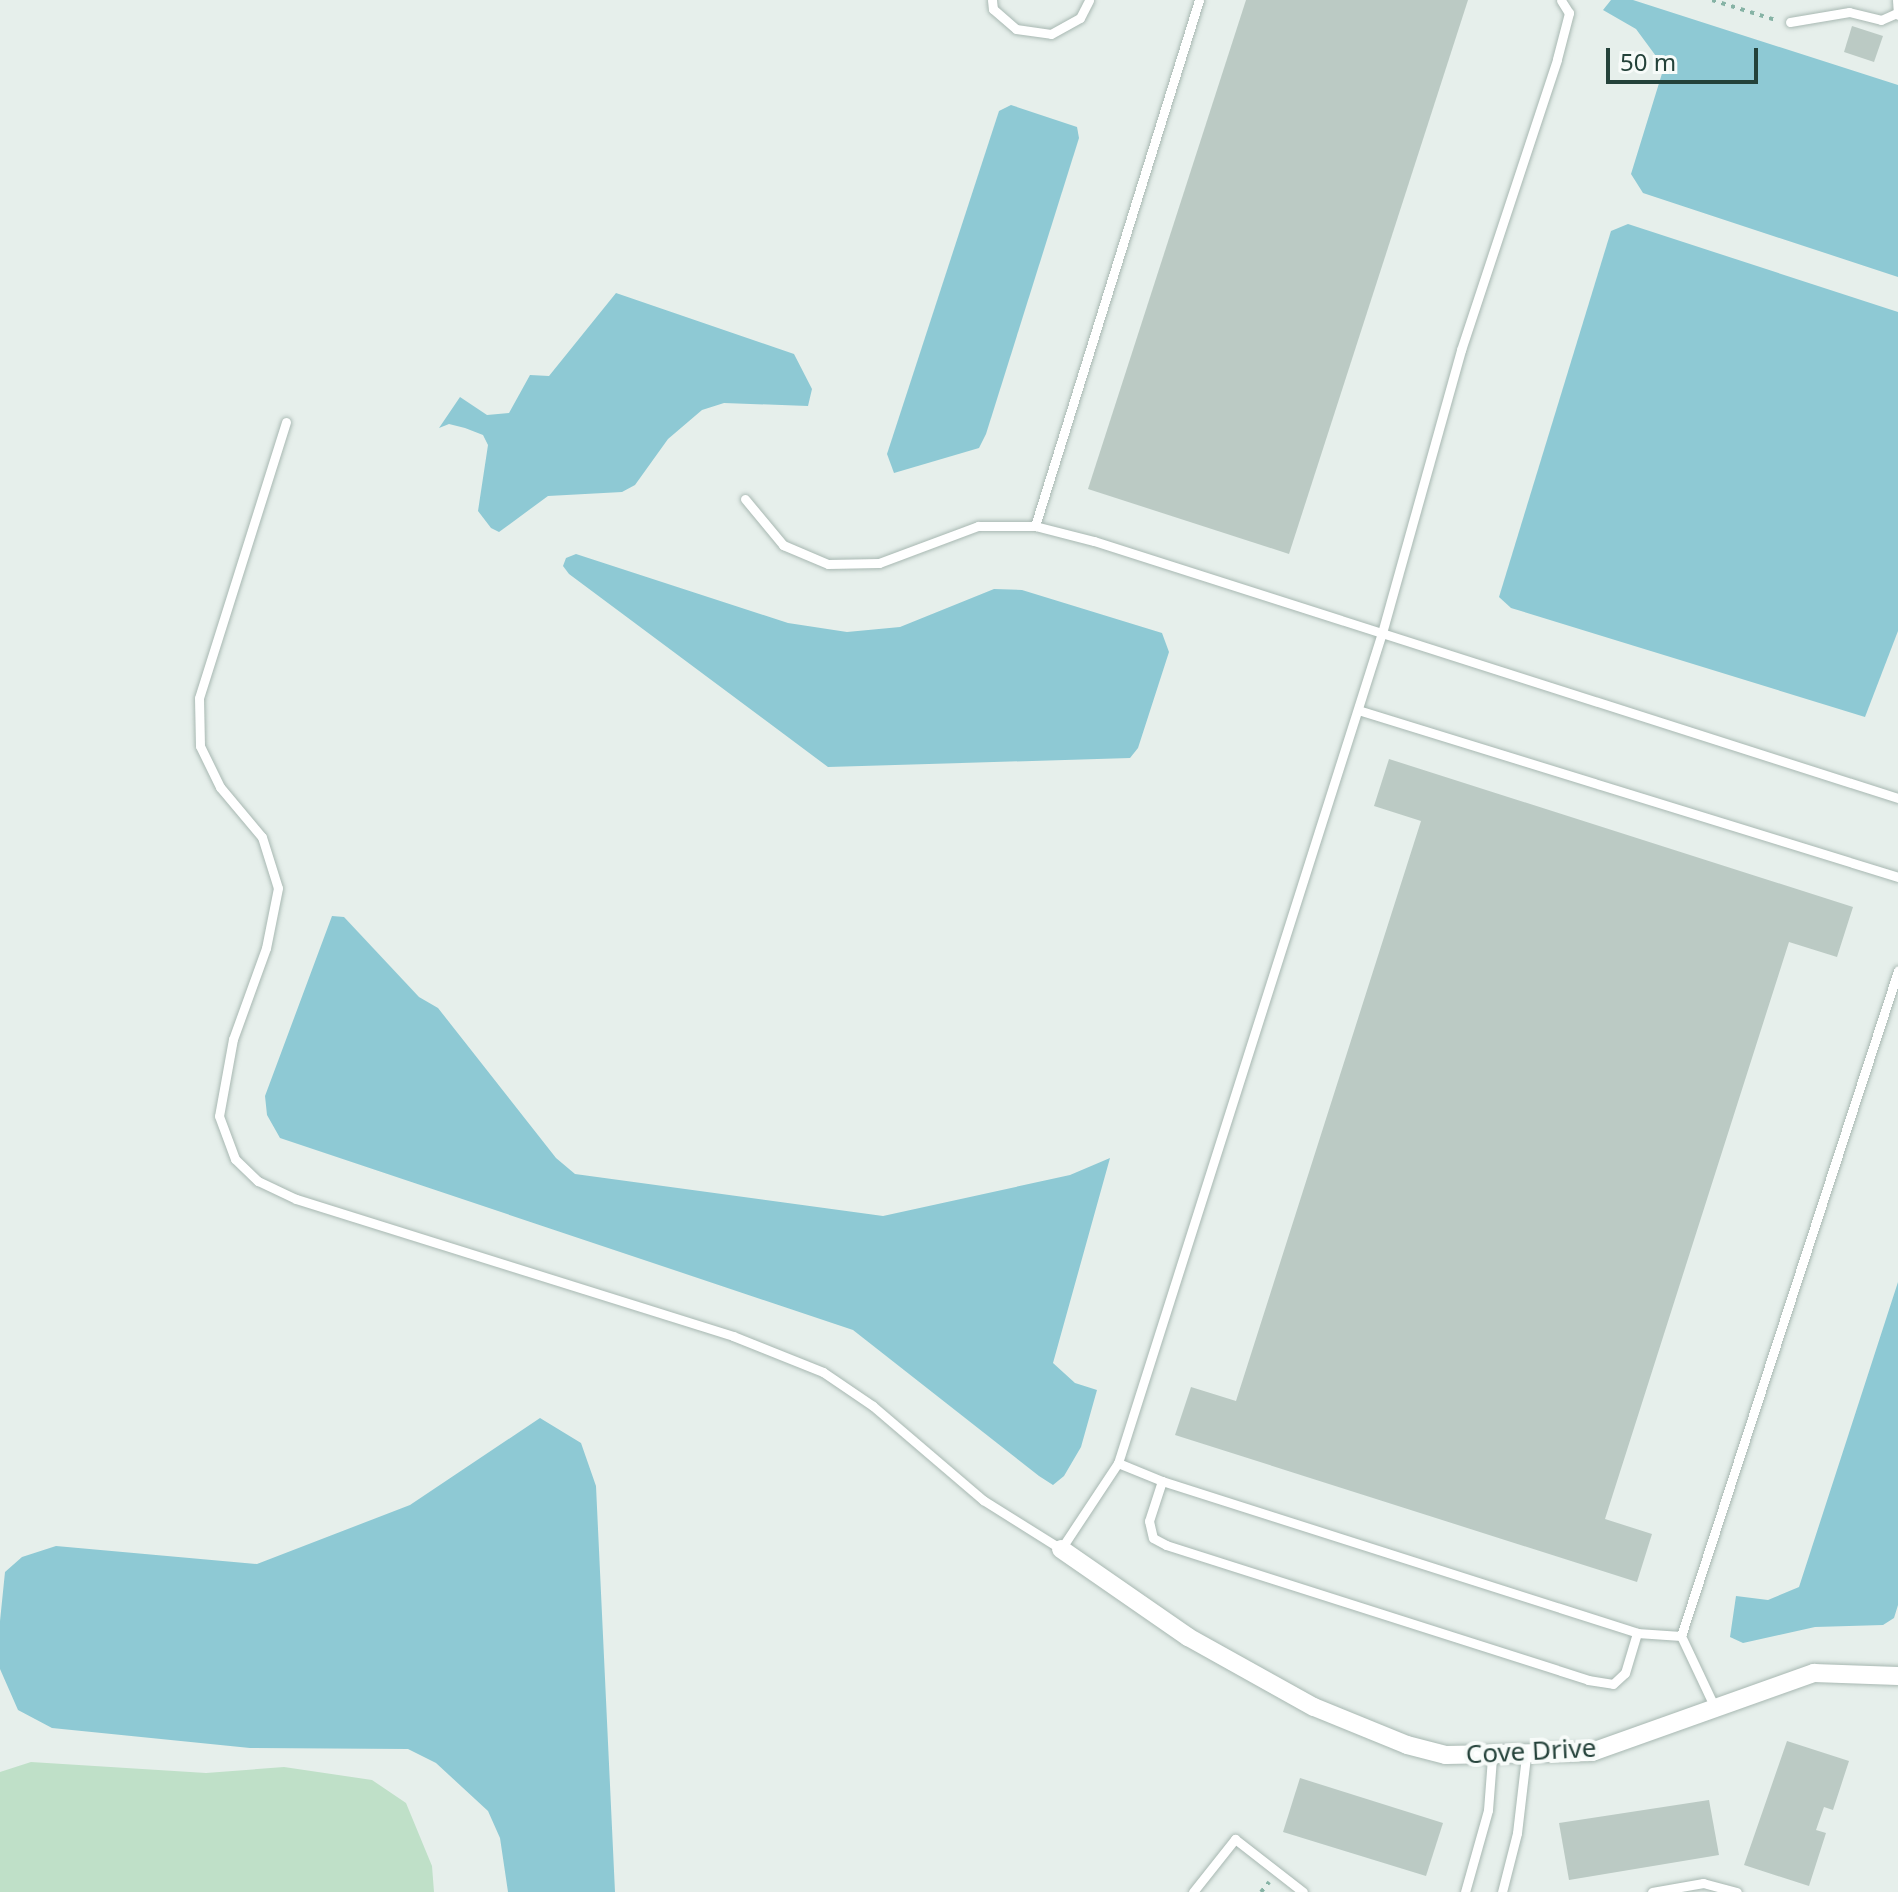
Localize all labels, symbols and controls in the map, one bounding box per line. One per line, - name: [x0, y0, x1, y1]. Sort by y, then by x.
- scale bar: [1610, 32, 1762, 82]
- text: 50 m: [1620, 45, 1676, 78]
- street label: Cove Drive: [1465, 1732, 1597, 1770]

